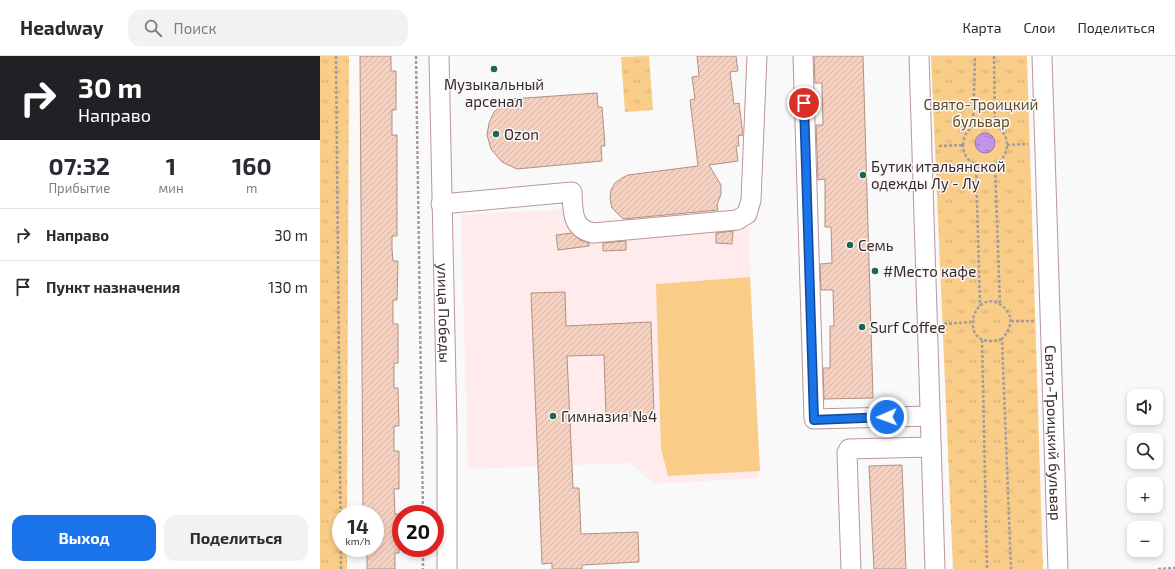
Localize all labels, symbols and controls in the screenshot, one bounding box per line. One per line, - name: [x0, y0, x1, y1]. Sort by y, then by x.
- search box: [128, 10, 408, 46]
- text: Headway: [20, 16, 104, 39]
- icon: search: [142, 17, 164, 39]
- text: Поиск: [174, 19, 216, 37]
- text: Карта: [962, 19, 1001, 36]
- text: Слои: [1023, 19, 1055, 36]
- text: Поделиться: [1077, 19, 1155, 36]
- marker: Музыкальный арсенал: [489, 64, 499, 74]
- text: 30 m: [78, 70, 142, 104]
- icon: right: [12, 72, 64, 124]
- place label: Музыкальный арсенал: [444, 75, 544, 110]
- pin: [787, 86, 821, 120]
- icon: arrive: [793, 92, 815, 114]
- park label: Свято-Троицкий бульвар: [924, 95, 1038, 131]
- text: Направо: [78, 104, 151, 126]
- place label: Ozon: [504, 125, 539, 143]
- marker: Ozon: [491, 129, 501, 139]
- text: 07:32: [49, 151, 110, 180]
- text: 1: [166, 151, 176, 180]
- text: 160: [232, 151, 272, 180]
- place label: Бутик итальянской одежды Лу - Лу: [871, 157, 1006, 193]
- marker: Бутик итальянской одежды Лу - Лу: [858, 170, 868, 180]
- text: Прибытие: [48, 180, 110, 196]
- text: мин: [159, 180, 184, 196]
- text: m: [246, 180, 257, 196]
- icon: right: [12, 224, 34, 246]
- text: Направо: [46, 226, 109, 244]
- text: 30 m: [274, 226, 308, 244]
- place label: Семь: [858, 236, 894, 254]
- marker: Семь: [845, 240, 855, 250]
- place label: #Место кафе: [883, 262, 976, 280]
- street label: улица Победы: [433, 263, 455, 363]
- marker: #Место кафе: [870, 266, 880, 276]
- icon: arrive: [12, 276, 34, 298]
- text: Пункт назначения: [46, 278, 180, 296]
- text: 130 m: [268, 278, 308, 296]
- place label: Surf Coffee: [870, 318, 945, 336]
- marker: Surf Coffee: [857, 322, 867, 332]
- street label: Свято-Троицкий бульвар: [1042, 345, 1065, 521]
- map controls: [1127, 389, 1163, 557]
- button: sound: [1127, 389, 1163, 425]
- position arrow: [866, 396, 908, 438]
- place label: Гимназия №4: [561, 407, 657, 425]
- marker: Гимназия №4: [548, 411, 558, 421]
- button: search: [1127, 433, 1163, 469]
- button: +: [1127, 477, 1163, 513]
- speed limit sign: 20: [392, 505, 444, 557]
- text: 14: [347, 514, 369, 538]
- button: Выход: [12, 515, 156, 561]
- button: Поделиться: [164, 515, 308, 561]
- button: −: [1127, 521, 1163, 557]
- text: km/h: [346, 535, 370, 547]

